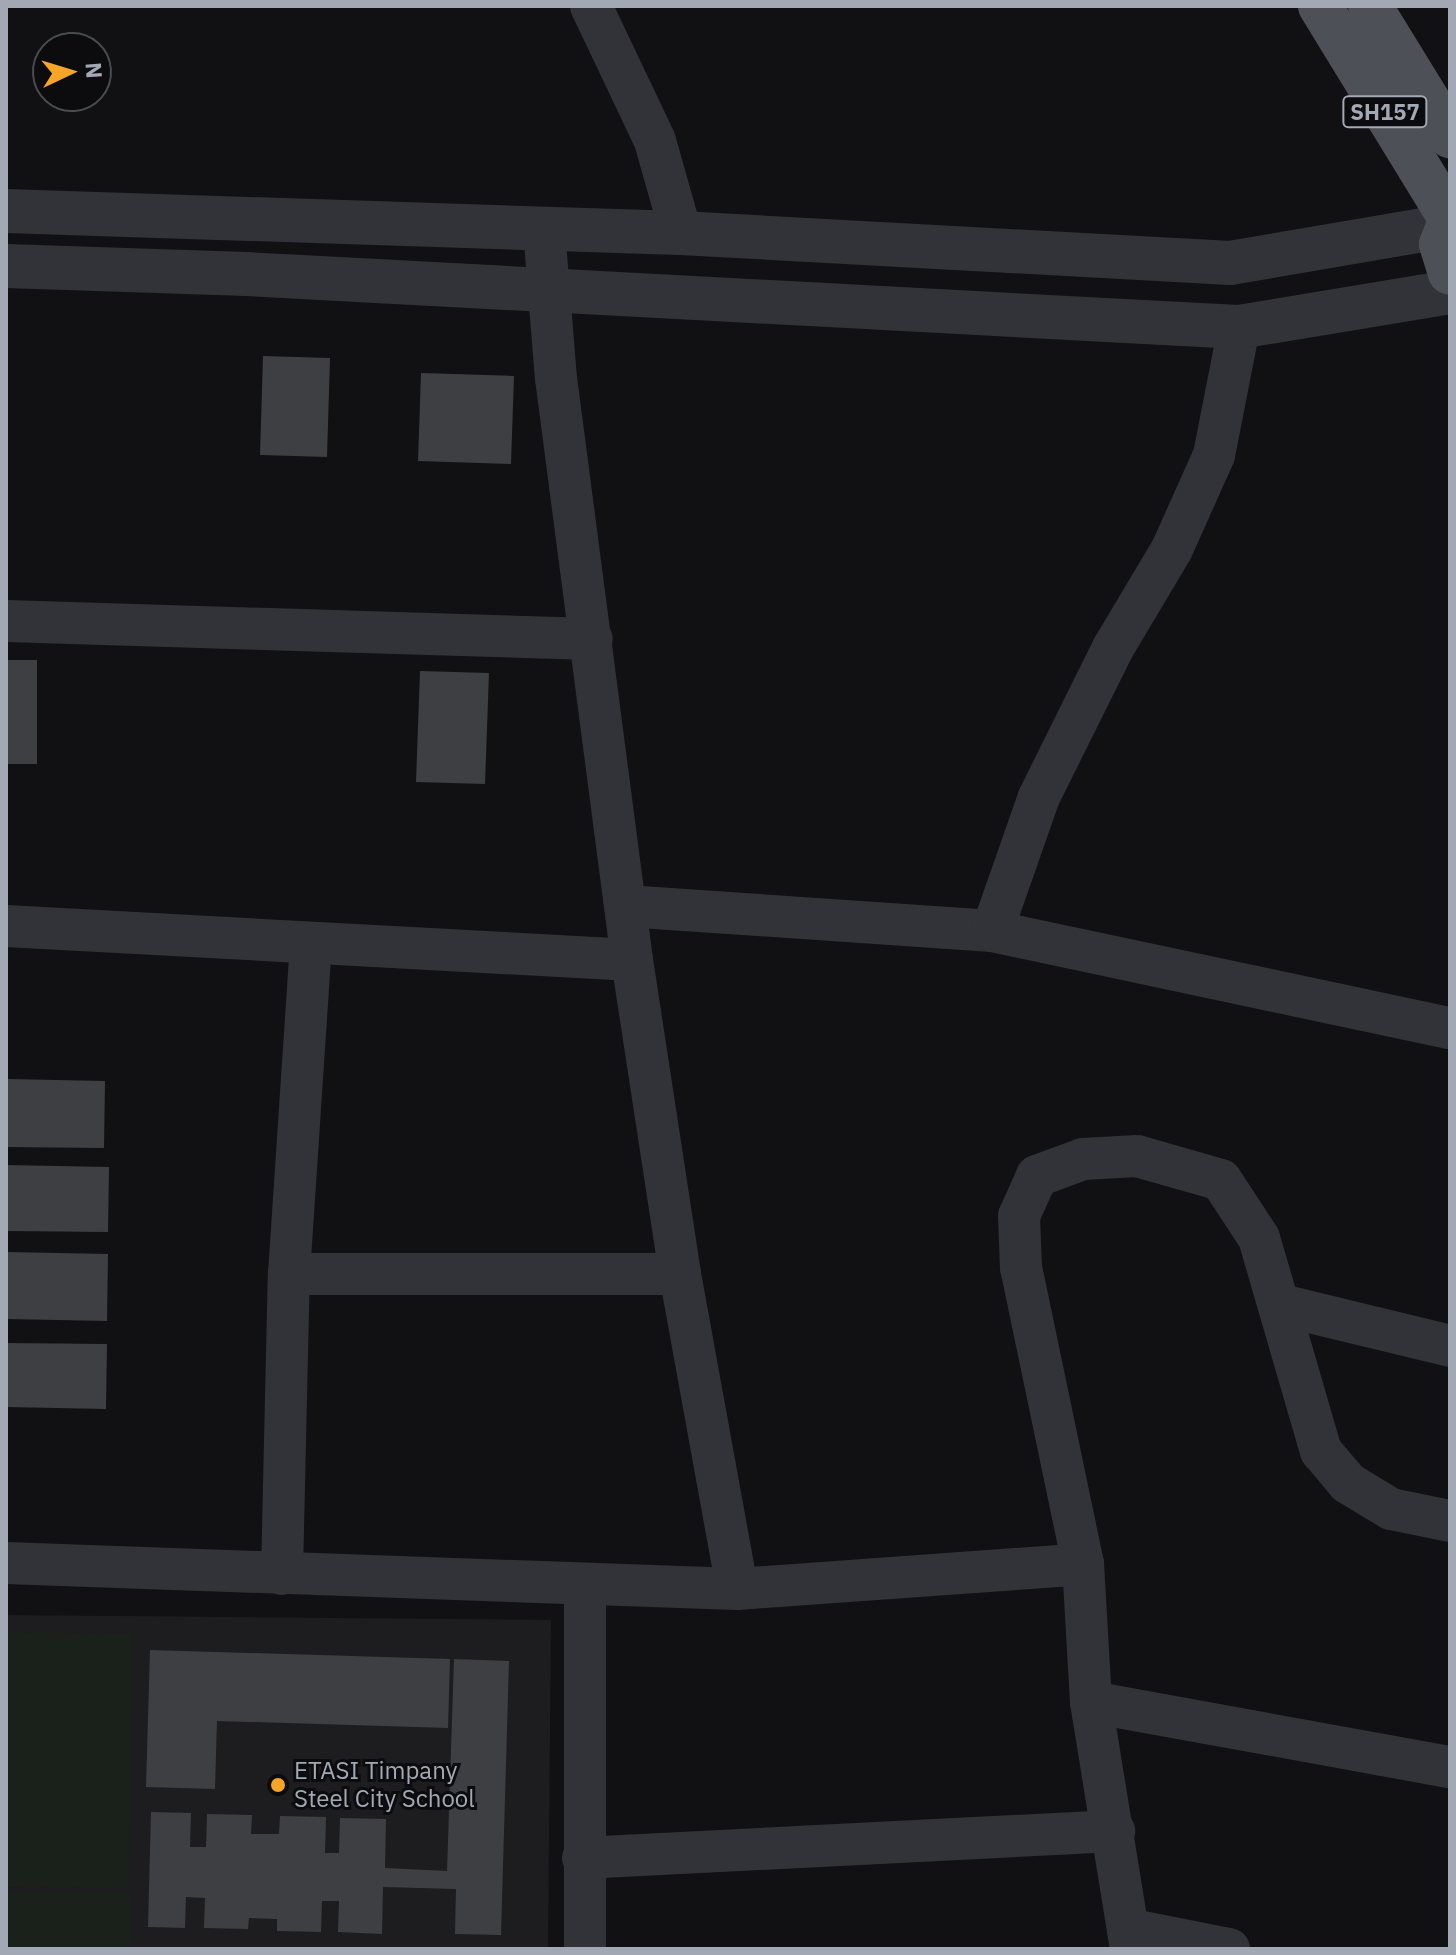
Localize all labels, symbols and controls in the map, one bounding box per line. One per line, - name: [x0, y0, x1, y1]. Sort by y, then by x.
- north arrow: [32, 32, 112, 112]
- text: N: [79, 61, 109, 79]
- road number: SH157: [1341, 94, 1429, 130]
- place label: ETASI Timpany Steel City School: [294, 1757, 475, 1813]
- marker: ETASI Timpany Steel City School: [269, 1776, 287, 1794]

